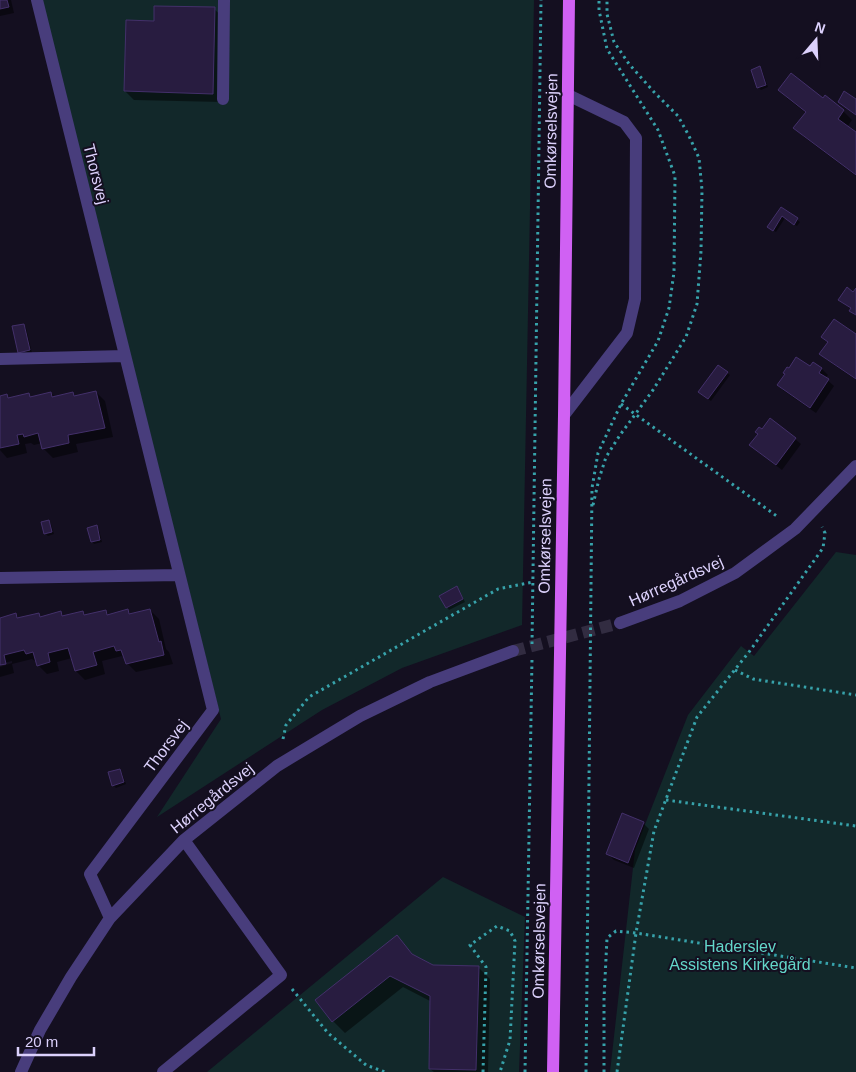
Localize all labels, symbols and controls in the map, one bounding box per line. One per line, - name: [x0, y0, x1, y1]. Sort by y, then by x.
- north arrow: [791, 15, 841, 65]
- text: N: [813, 18, 828, 37]
- street label: Omkørselsvejen: [541, 73, 561, 189]
- street label: Thorsvej: [80, 142, 112, 206]
- street label: Omkørselsvejen: [535, 478, 555, 594]
- street label: Hørregårdsvej: [626, 553, 726, 609]
- street label: Thorsvej: [141, 716, 191, 776]
- street label: Hørregårdsvej: [167, 760, 257, 836]
- street label: Omkørselsvejen: [529, 883, 549, 999]
- park label: Haderslev Assistens Kirkegård: [669, 938, 811, 973]
- scale bar: [18, 1024, 94, 1056]
- text: 20 m: [25, 1033, 58, 1050]

